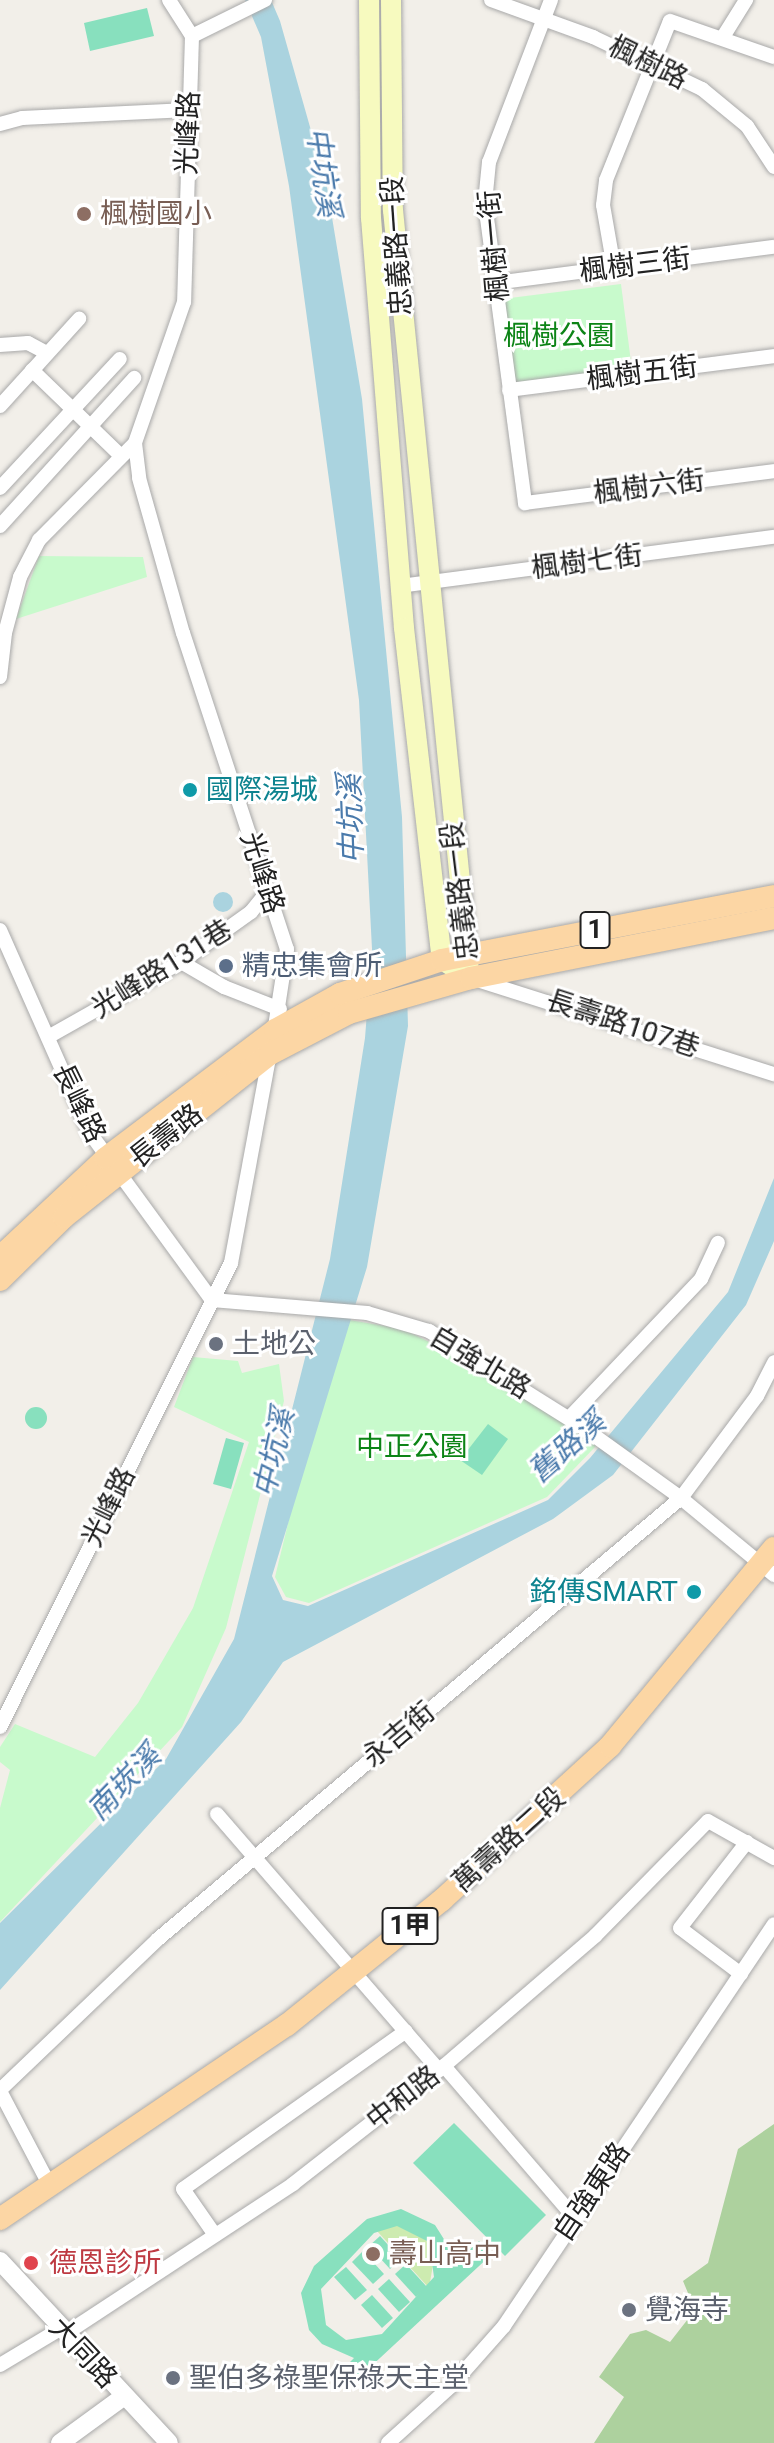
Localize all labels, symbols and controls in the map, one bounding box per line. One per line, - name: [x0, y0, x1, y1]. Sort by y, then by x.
- street label: 楓樹路: [603, 29, 693, 97]
- street label: 光峰路: [170, 90, 206, 176]
- water label: 中坑溪: [299, 125, 347, 219]
- street label: 忠義路一段: [375, 175, 419, 317]
- street label: 楓樹一街: [472, 189, 516, 303]
- place label: 楓樹國小: [100, 197, 212, 231]
- marker: 楓樹國小: [75, 205, 93, 223]
- street label: 楓樹三街: [577, 242, 693, 288]
- park label: 楓樹公園: [503, 319, 615, 353]
- street label: 楓樹五街: [584, 350, 700, 396]
- street label: 楓樹六街: [591, 464, 707, 510]
- street label: 楓樹七街: [529, 539, 645, 585]
- place label: 國際湯城: [206, 773, 318, 807]
- water label: 中坑溪: [331, 773, 371, 865]
- marker: 國際湯城: [181, 781, 199, 799]
- street label: 忠義路一段: [435, 819, 485, 963]
- street label: 光峰路: [233, 828, 291, 918]
- road number: 1: [579, 908, 611, 952]
- street label: 光峰路131巷: [86, 913, 238, 1025]
- place label: 精忠集會所: [242, 949, 382, 983]
- marker: 精忠集會所: [217, 957, 235, 975]
- street label: 長壽路107巷: [542, 983, 704, 1065]
- street label: 長峰路: [45, 1058, 113, 1148]
- street label: 長壽路: [123, 1097, 209, 1175]
- street label: 自強北路: [423, 1320, 537, 1406]
- place label: 土地公: [232, 1327, 316, 1361]
- marker: 土地公: [207, 1335, 225, 1353]
- water label: 舊路溪: [521, 1404, 613, 1490]
- water label: 中坑溪: [246, 1405, 302, 1501]
- park label: 中正公園: [356, 1430, 468, 1464]
- street label: 光峰路: [75, 1462, 143, 1552]
- place label: 銘傳SMART: [530, 1575, 678, 1609]
- marker: 銘傳SMART: [685, 1583, 703, 1601]
- street label: 永吉街: [356, 1695, 442, 1775]
- water label: 南崁溪: [80, 1738, 168, 1828]
- street label: 萬壽路二段: [446, 1781, 572, 1899]
- road number: 1甲: [380, 1904, 440, 1948]
- street label: 中和路: [360, 2059, 446, 2137]
- street label: 自強東路: [547, 2136, 637, 2248]
- place label: 壽山高中: [389, 2237, 501, 2271]
- marker: 壽山高中: [364, 2245, 382, 2263]
- place label: 德恩診所: [49, 2246, 161, 2280]
- marker: 德恩診所: [20, 2252, 42, 2274]
- place label: 覺海寺: [645, 2293, 729, 2327]
- marker: 覺海寺: [620, 2301, 638, 2319]
- street label: 大同路: [42, 2311, 124, 2395]
- place label: 聖伯多祿聖保祿天主堂: [189, 2361, 469, 2395]
- marker: 聖伯多祿聖保祿天主堂: [164, 2369, 182, 2387]

